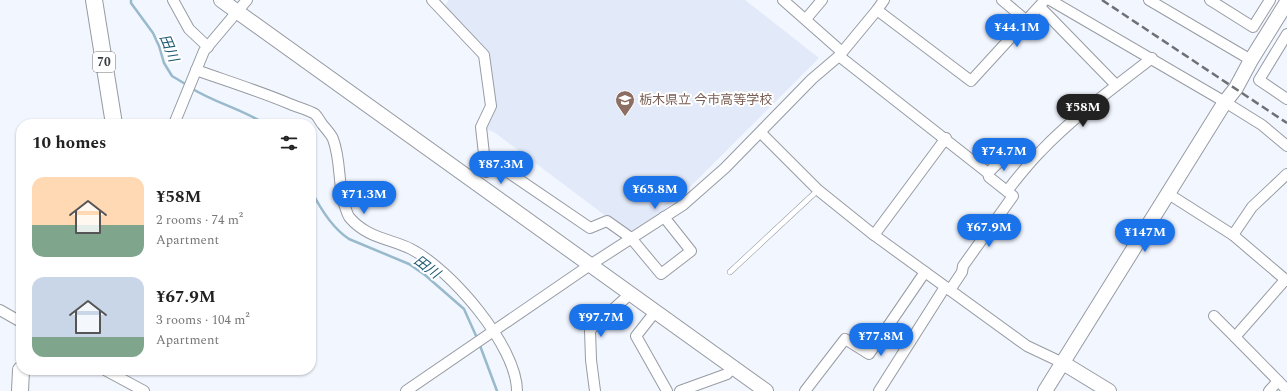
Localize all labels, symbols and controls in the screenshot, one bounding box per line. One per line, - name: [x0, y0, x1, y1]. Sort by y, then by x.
- pin: ¥44.1M: [984, 14, 1050, 48]
- text: ¥44.1M: [994, 17, 1040, 37]
- water label: 田川: [154, 31, 185, 67]
- road number: 70: [93, 52, 115, 72]
- school or university icon: 栃木県立 今市高等学校: [614, 89, 636, 117]
- place label: 栃木県立 今市高等学校: [639, 90, 772, 110]
- pin: ¥58M: [1059, 94, 1107, 128]
- text: ¥58M: [1066, 97, 1100, 117]
- text: 10 homes: [32, 130, 106, 156]
- icon: filters: [278, 132, 300, 154]
- pin: ¥74.7M: [971, 138, 1037, 172]
- text: ¥74.7M: [981, 141, 1027, 161]
- pin: ¥87.3M: [468, 151, 534, 185]
- text: ¥87.3M: [478, 154, 524, 174]
- pin: ¥65.8M: [622, 176, 688, 210]
- text: ¥65.8M: [632, 179, 678, 199]
- pin: ¥71.3M: [331, 181, 397, 215]
- text: ¥58M: [156, 184, 202, 210]
- text: ¥71.3M: [341, 184, 387, 204]
- icon: home: [64, 193, 112, 241]
- text: 2 rooms · 74 m²: [156, 210, 243, 230]
- pin: ¥67.9M: [956, 214, 1022, 248]
- text: ¥67.9M: [966, 217, 1012, 237]
- pin: ¥147M: [1117, 219, 1173, 253]
- text: ¥147M: [1124, 222, 1166, 242]
- text: Apartment: [156, 230, 219, 250]
- water label: 田川: [410, 250, 446, 285]
- text: ¥67.9M: [156, 284, 216, 310]
- icon: home: [64, 293, 112, 341]
- pin: ¥97.7M: [568, 304, 634, 338]
- text: ¥97.7M: [578, 307, 624, 327]
- text: 3 rooms · 104 m²: [156, 310, 250, 330]
- pin: ¥77.8M: [848, 323, 914, 357]
- text: ¥77.8M: [858, 326, 904, 346]
- text: Apartment: [156, 330, 219, 350]

